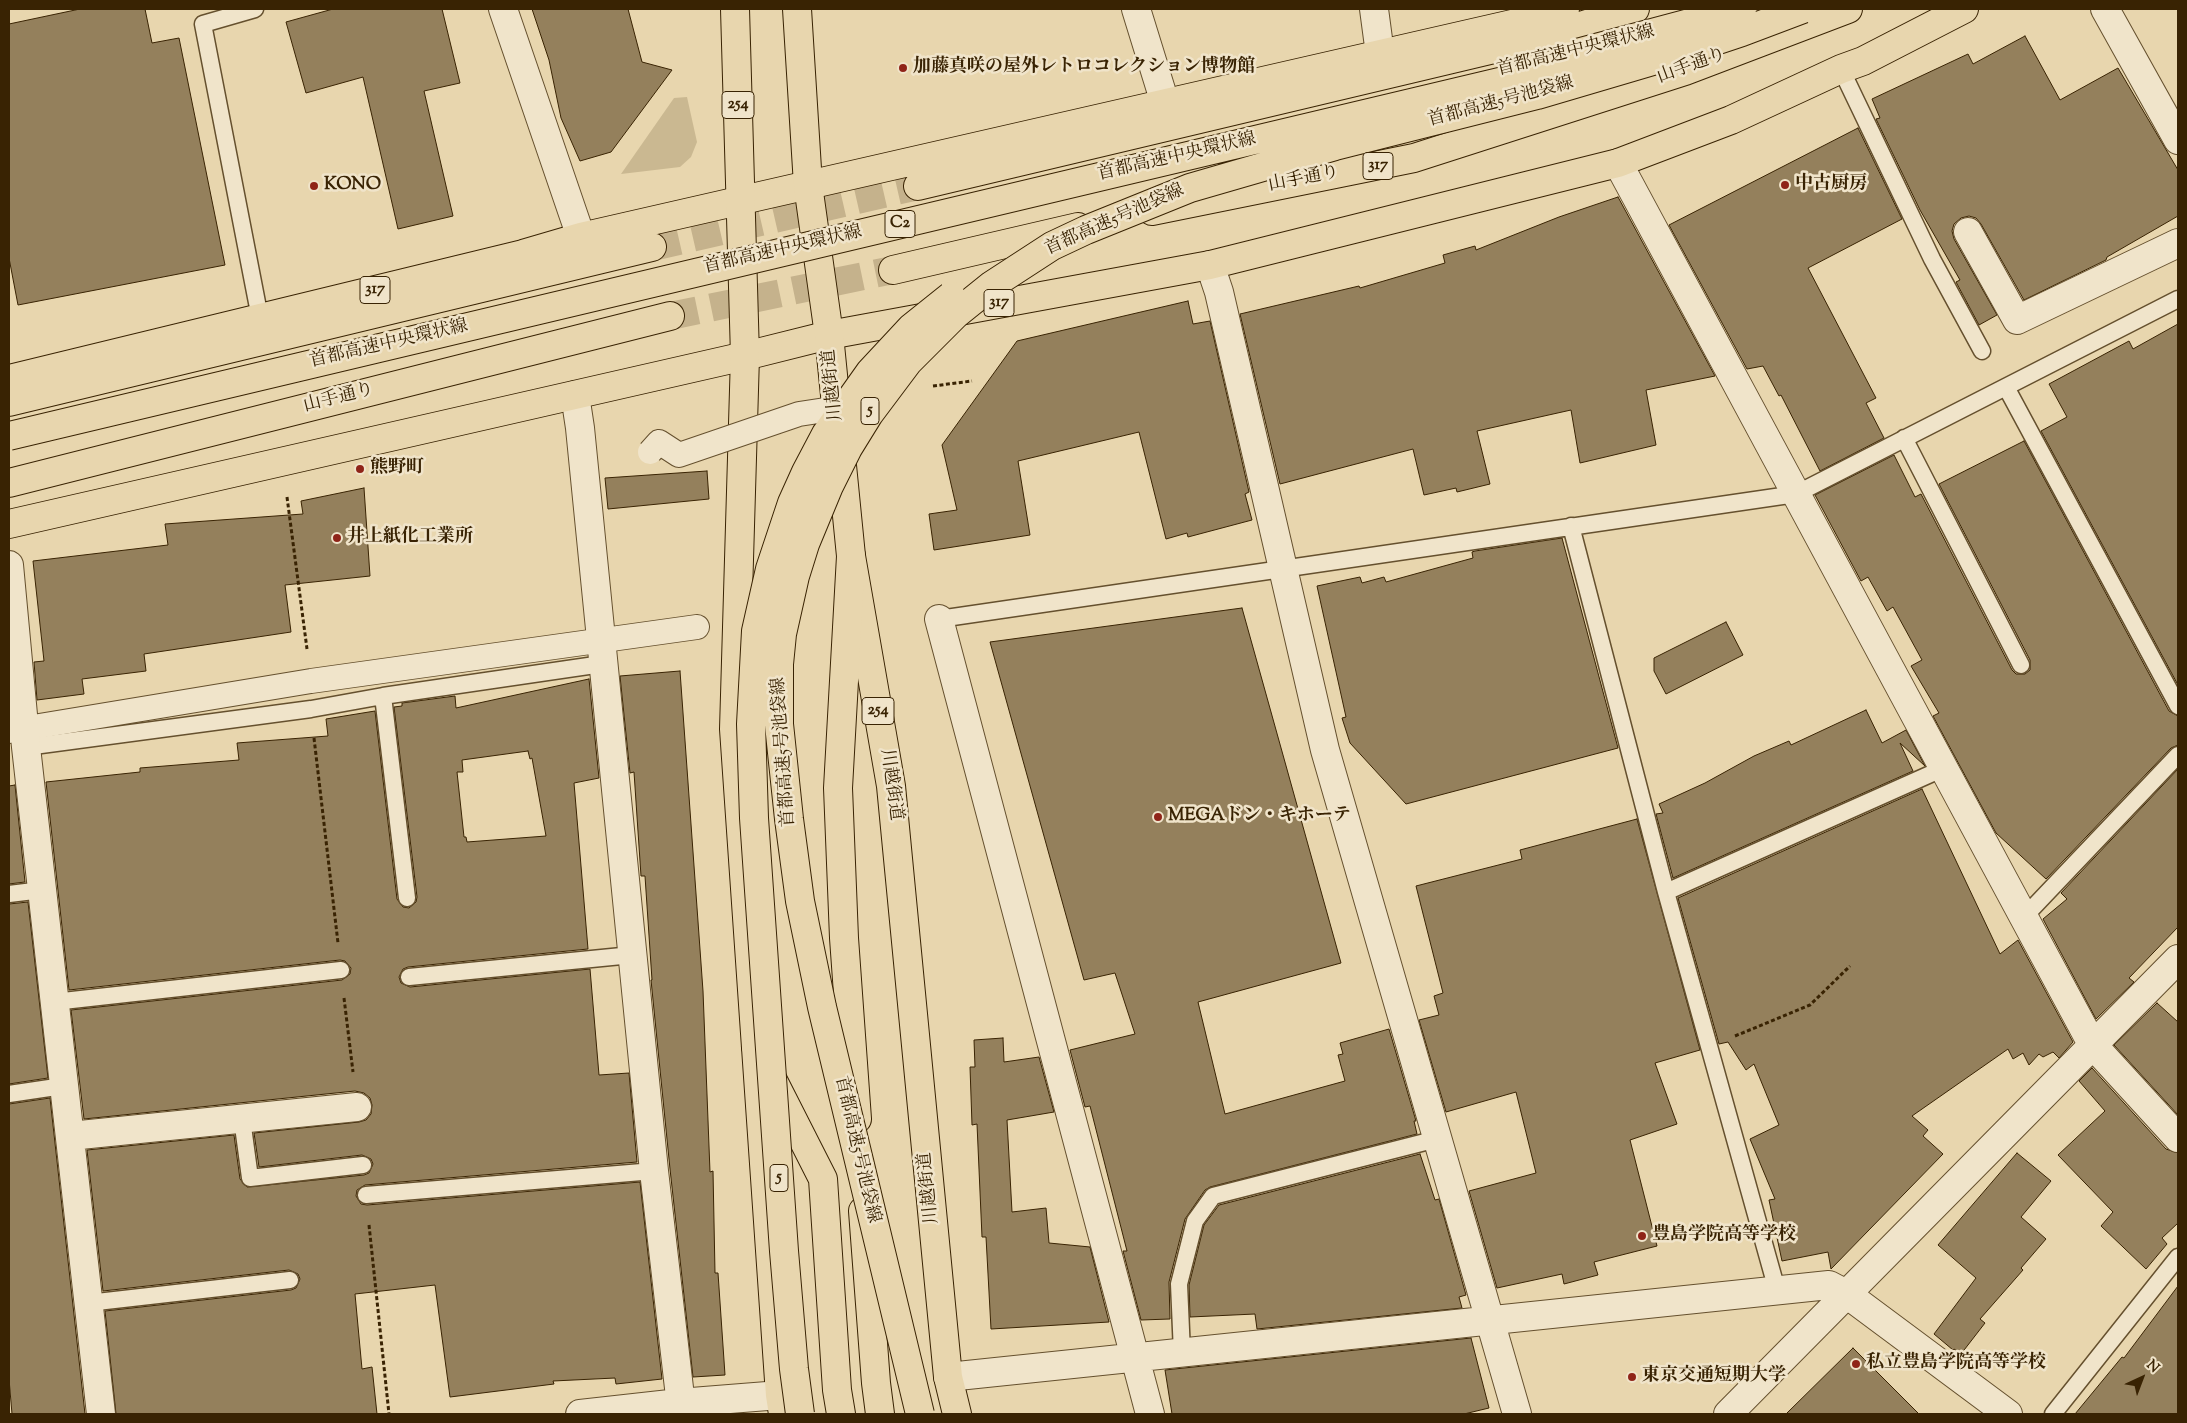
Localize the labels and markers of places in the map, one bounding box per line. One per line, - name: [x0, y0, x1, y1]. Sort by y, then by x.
- place label: 加藤真咲の屋外レトロコレクション博物館: [913, 57, 1255, 79]
- marker: 加藤真咲の屋外レトロコレクション博物館: [897, 62, 909, 74]
- place label: 中古厨房: [1795, 174, 1867, 196]
- place label: KONO: [324, 175, 381, 197]
- marker: 中古厨房: [1779, 179, 1791, 191]
- marker: KONO: [308, 180, 320, 192]
- place label: 熊野町: [370, 458, 424, 480]
- marker: 熊野町: [354, 463, 366, 475]
- place label: 井上紙化工業所: [347, 527, 473, 549]
- marker: 井上紙化工業所: [331, 532, 343, 544]
- place label: MEGAドン・キホーテ: [1168, 806, 1351, 828]
- marker: MEGAドン・キホーテ: [1152, 811, 1164, 823]
- place label: 豊島学院高等学校: [1652, 1225, 1796, 1247]
- marker: 豊島学院高等学校: [1636, 1230, 1648, 1242]
- place label: 私立豊島学院高等学校: [1866, 1353, 2046, 1375]
- marker: 私立豊島学院高等学校: [1850, 1358, 1862, 1370]
- place label: 東京交通短期大学: [1642, 1366, 1786, 1388]
- marker: 東京交通短期大学: [1626, 1371, 1638, 1383]

